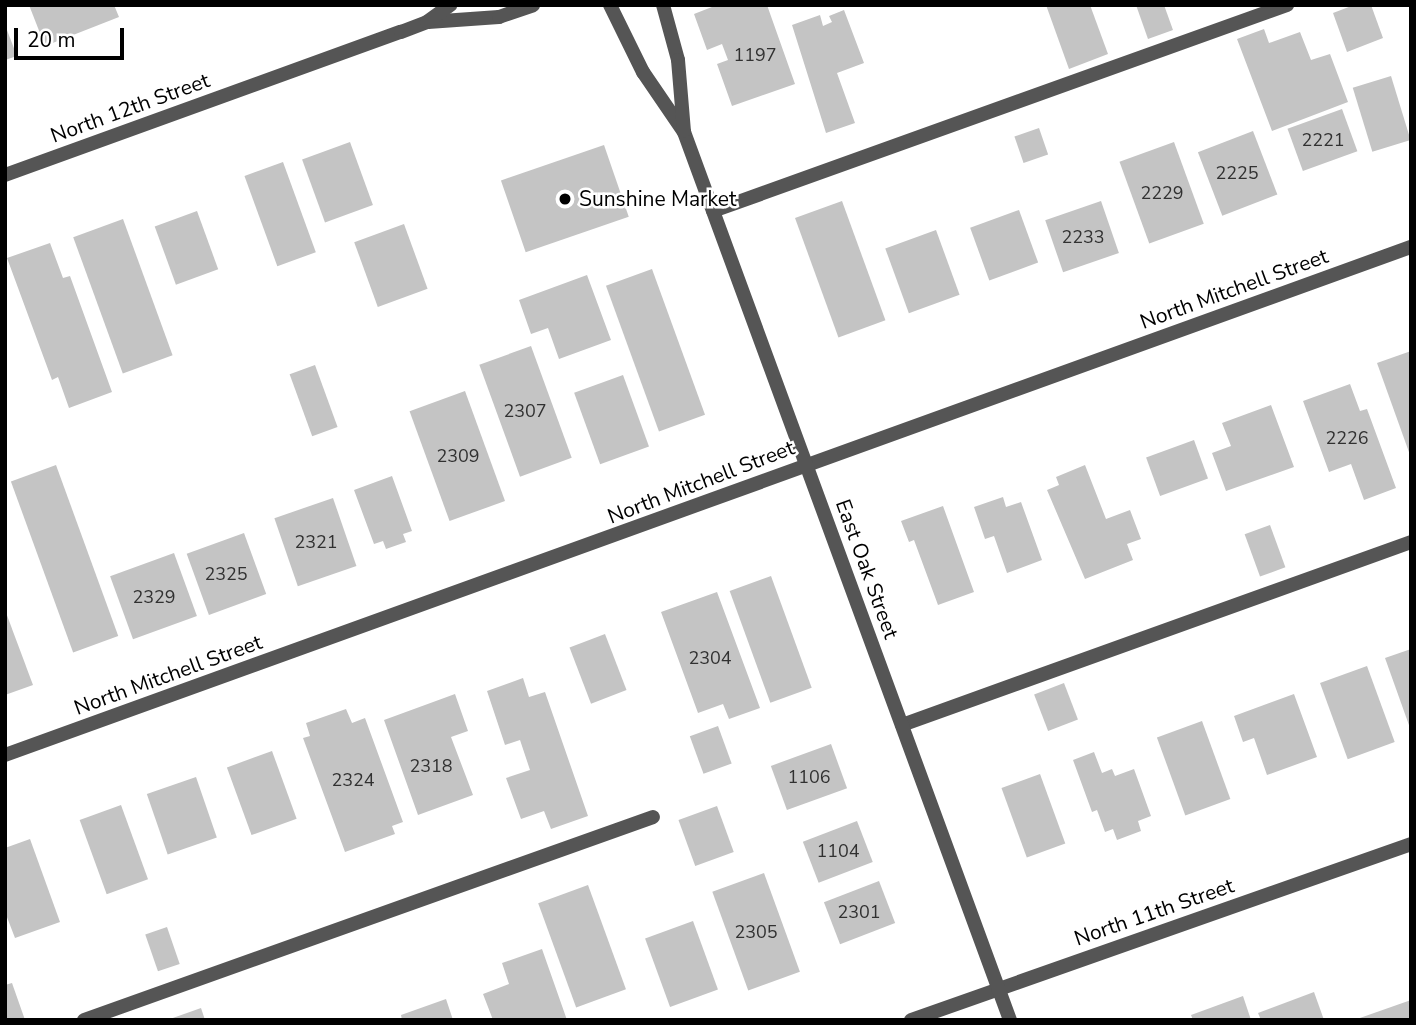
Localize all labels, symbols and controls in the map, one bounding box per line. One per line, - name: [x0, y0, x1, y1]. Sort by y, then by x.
- scale bar: [18, 14, 128, 58]
- text: 20 m: [27, 26, 76, 54]
- house number: 1197: [733, 44, 777, 66]
- street label: North 12th Street: [47, 68, 213, 148]
- house number: 2221: [1301, 129, 1345, 151]
- house number: 2225: [1215, 162, 1259, 184]
- house number: 2229: [1140, 182, 1184, 204]
- place label: Sunshine Market: [579, 186, 736, 212]
- marker: Sunshine Market: [557, 191, 573, 207]
- house number: 2233: [1061, 226, 1105, 248]
- street label: North Mitchell Street: [1137, 243, 1331, 335]
- house number: 2307: [503, 400, 547, 422]
- house number: 2226: [1325, 427, 1369, 449]
- street label: North Mitchell Street: [604, 435, 798, 529]
- house number: 2309: [436, 445, 480, 467]
- street label: East Oak Street: [830, 496, 904, 642]
- house number: 2321: [294, 531, 338, 553]
- house number: 2325: [204, 563, 248, 585]
- house number: 2329: [132, 586, 176, 608]
- street label: North Mitchell Street: [71, 629, 265, 721]
- house number: 2304: [688, 647, 732, 669]
- house number: 2318: [409, 755, 453, 777]
- house number: 1106: [787, 766, 831, 788]
- house number: 2324: [331, 769, 375, 791]
- house number: 1104: [816, 840, 860, 862]
- street label: North 11th Street: [1071, 873, 1237, 951]
- house number: 2301: [837, 901, 881, 923]
- house number: 2305: [734, 921, 778, 943]

